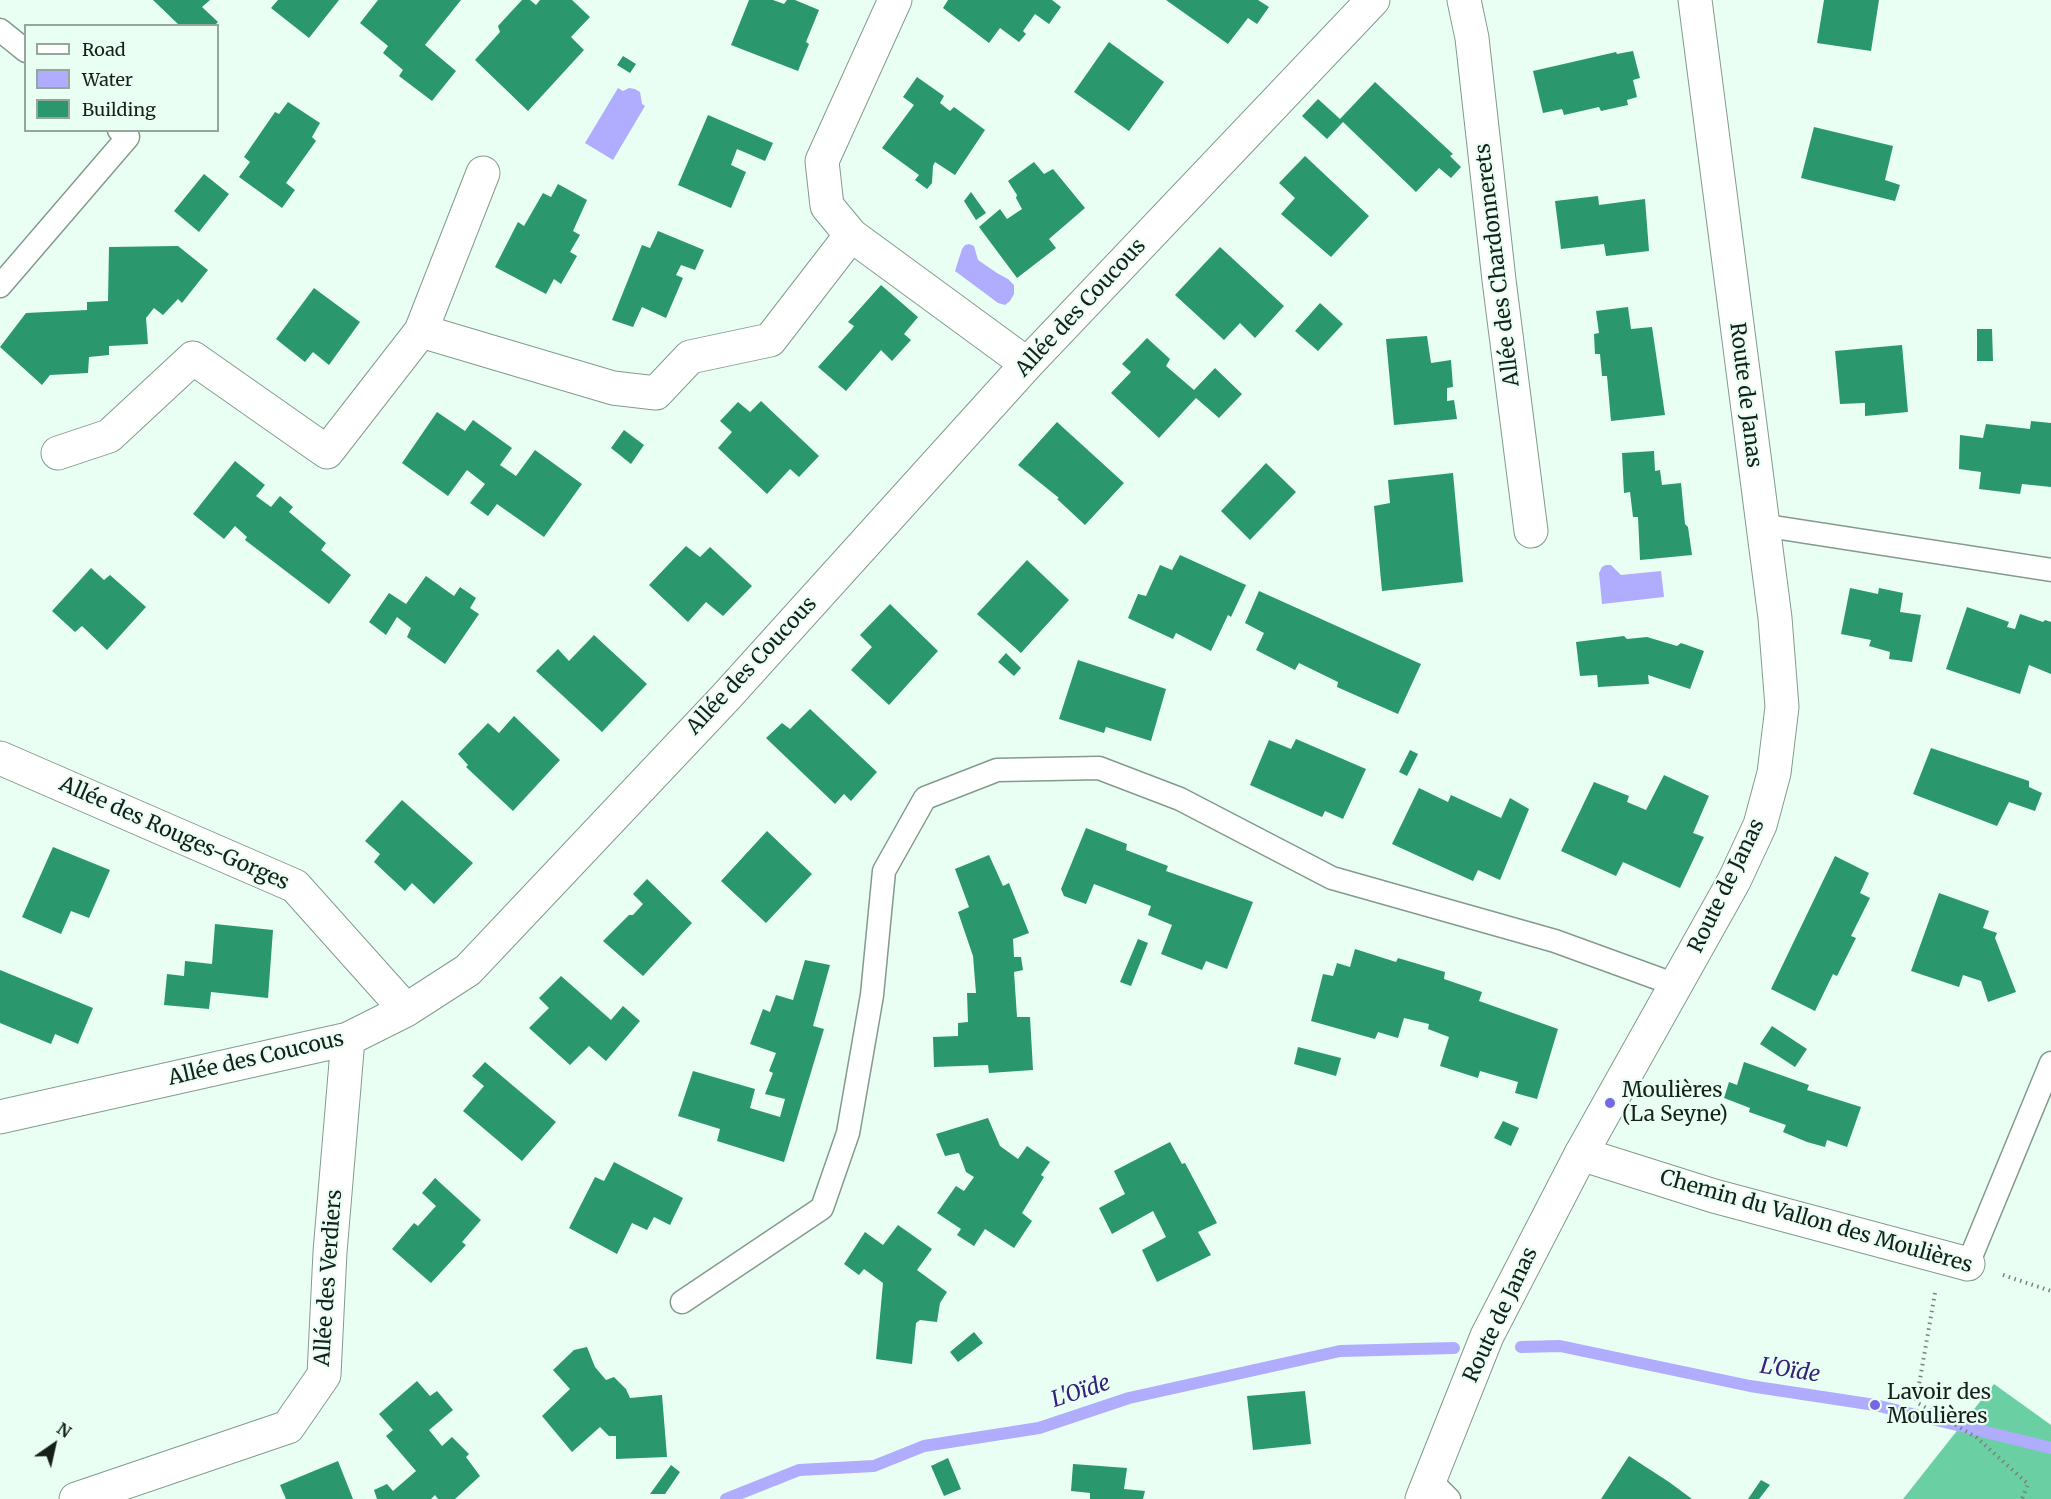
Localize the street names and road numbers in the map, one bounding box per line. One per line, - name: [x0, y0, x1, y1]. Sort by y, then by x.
- street label: Allée des Chardonnerets: [1471, 142, 1525, 388]
- street label: Allée des Coucous: [1011, 234, 1151, 382]
- street label: Route de Janas: [1724, 321, 1766, 469]
- street label: Allée des Coucous: [682, 592, 822, 740]
- street label: Allée des Rouges-Gorges: [55, 772, 293, 896]
- street label: Route de Janas: [1684, 815, 1770, 957]
- street label: Allée des Coucous: [166, 1027, 346, 1091]
- street label: Chemin du Vallon des Moulières: [1657, 1165, 1975, 1279]
- street label: Allée des Verdiers: [310, 1189, 348, 1367]
- street label: Route de Janas: [1459, 1243, 1543, 1387]

